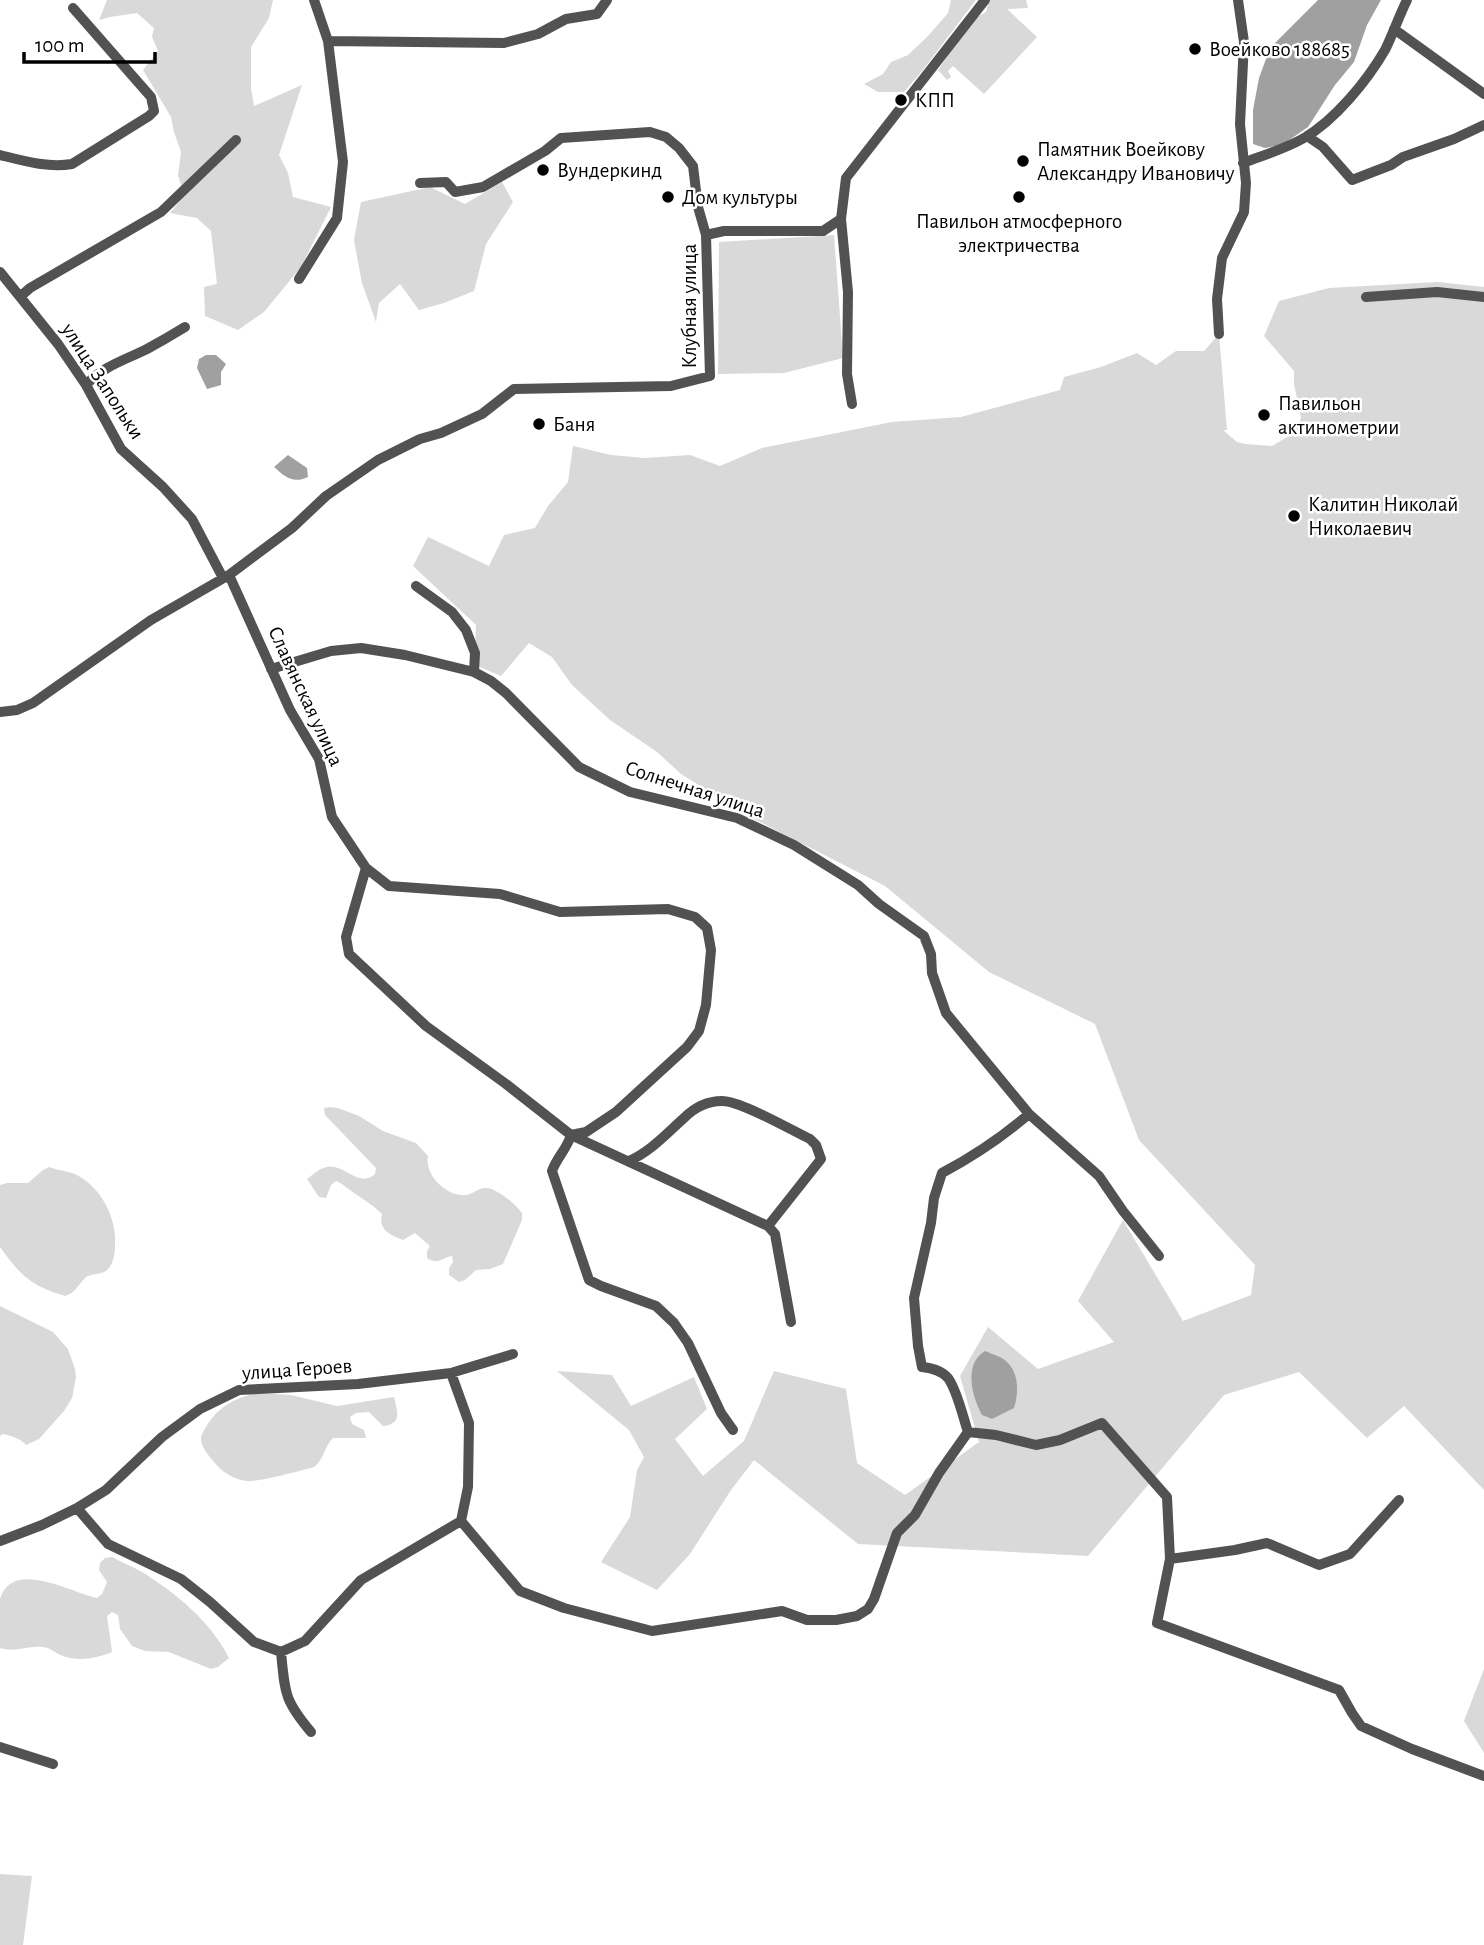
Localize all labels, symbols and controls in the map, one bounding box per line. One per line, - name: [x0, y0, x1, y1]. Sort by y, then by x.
- scale bar: [24, 21, 156, 65]
- text: 100 m: [35, 35, 85, 56]
- place label: Воейково 188685: [1209, 39, 1350, 60]
- marker: Воейково 188685: [1187, 41, 1203, 57]
- place label: КПП: [915, 90, 955, 111]
- marker: КПП: [893, 92, 909, 108]
- place label: Памятник Воейкову Александру Ивановичу: [1037, 139, 1234, 184]
- marker: Памятник Воейкову Александру Ивановичу: [1015, 153, 1031, 169]
- place label: Вундеркинд: [557, 160, 662, 181]
- marker: Вундеркинд: [535, 162, 551, 178]
- place label: Дом культуры: [682, 187, 798, 208]
- marker: Дом культуры: [660, 189, 676, 205]
- marker: Павильон атмосферного электричества: [1011, 189, 1027, 205]
- place label: Павильон атмосферного электричества: [916, 211, 1122, 256]
- street label: Клубная улица: [679, 243, 700, 368]
- street label: улица Запольки: [57, 319, 148, 443]
- place label: Павильон актинометрии: [1278, 393, 1399, 438]
- marker: Павильон актинометрии: [1256, 407, 1272, 423]
- place label: Баня: [553, 414, 595, 435]
- marker: Баня: [531, 416, 547, 432]
- place label: Калитин Николай Николаевич: [1308, 494, 1458, 539]
- marker: Калитин Николай Николаевич: [1286, 508, 1302, 524]
- street label: Славянская улица: [264, 623, 347, 770]
- street label: Солнечная улица: [623, 757, 767, 822]
- street label: улица Героев: [240, 1355, 353, 1384]

